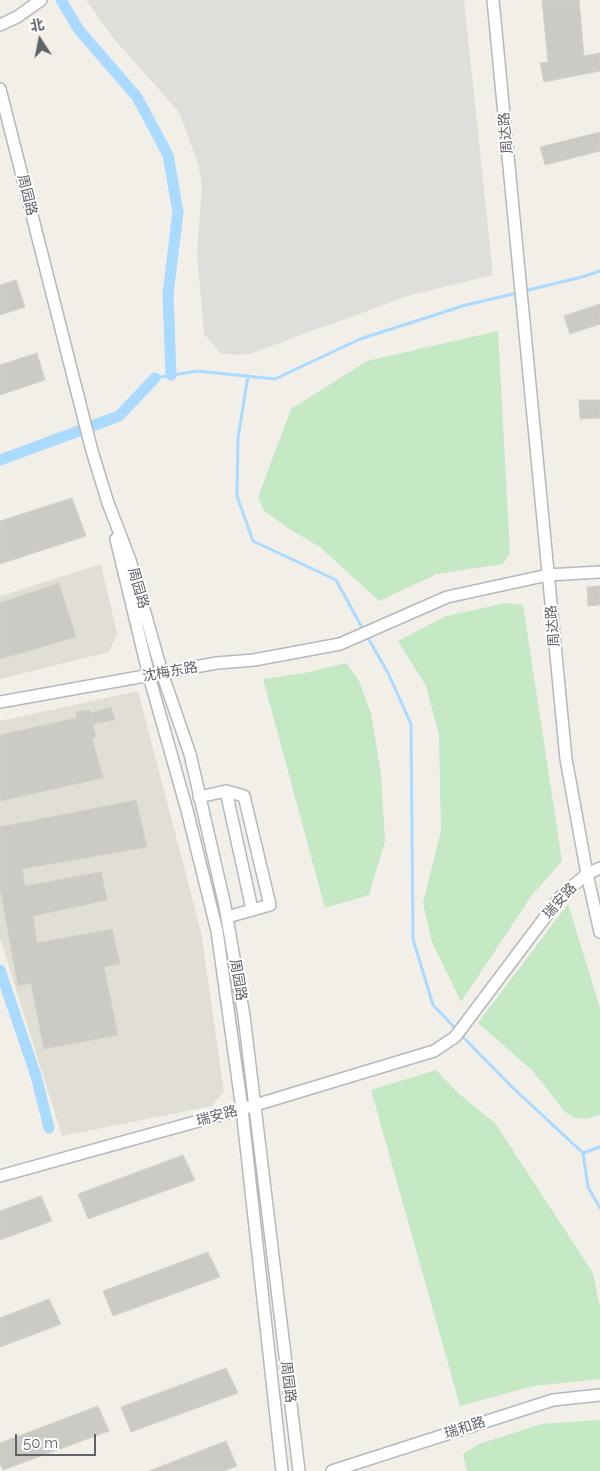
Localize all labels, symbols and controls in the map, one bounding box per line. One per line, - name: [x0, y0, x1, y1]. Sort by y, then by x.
- north arrow: [15, 15, 65, 65]
- text: 北: [29, 16, 46, 34]
- street label: 周达路: [496, 111, 516, 155]
- street label: 周园路: [14, 173, 40, 217]
- street label: 周园路: [124, 565, 152, 611]
- street label: 周达路: [543, 604, 563, 648]
- street label: 沈梅东路: [141, 659, 199, 685]
- street label: 瑞安路: [540, 880, 580, 922]
- street label: 周园路: [226, 958, 250, 1002]
- street label: 瑞安路: [195, 1102, 239, 1130]
- street label: 周园路: [277, 1360, 299, 1404]
- street label: 瑞和路: [442, 1414, 488, 1442]
- scale bar: [18, 1424, 99, 1456]
- text: 50 m: [23, 1434, 58, 1452]

